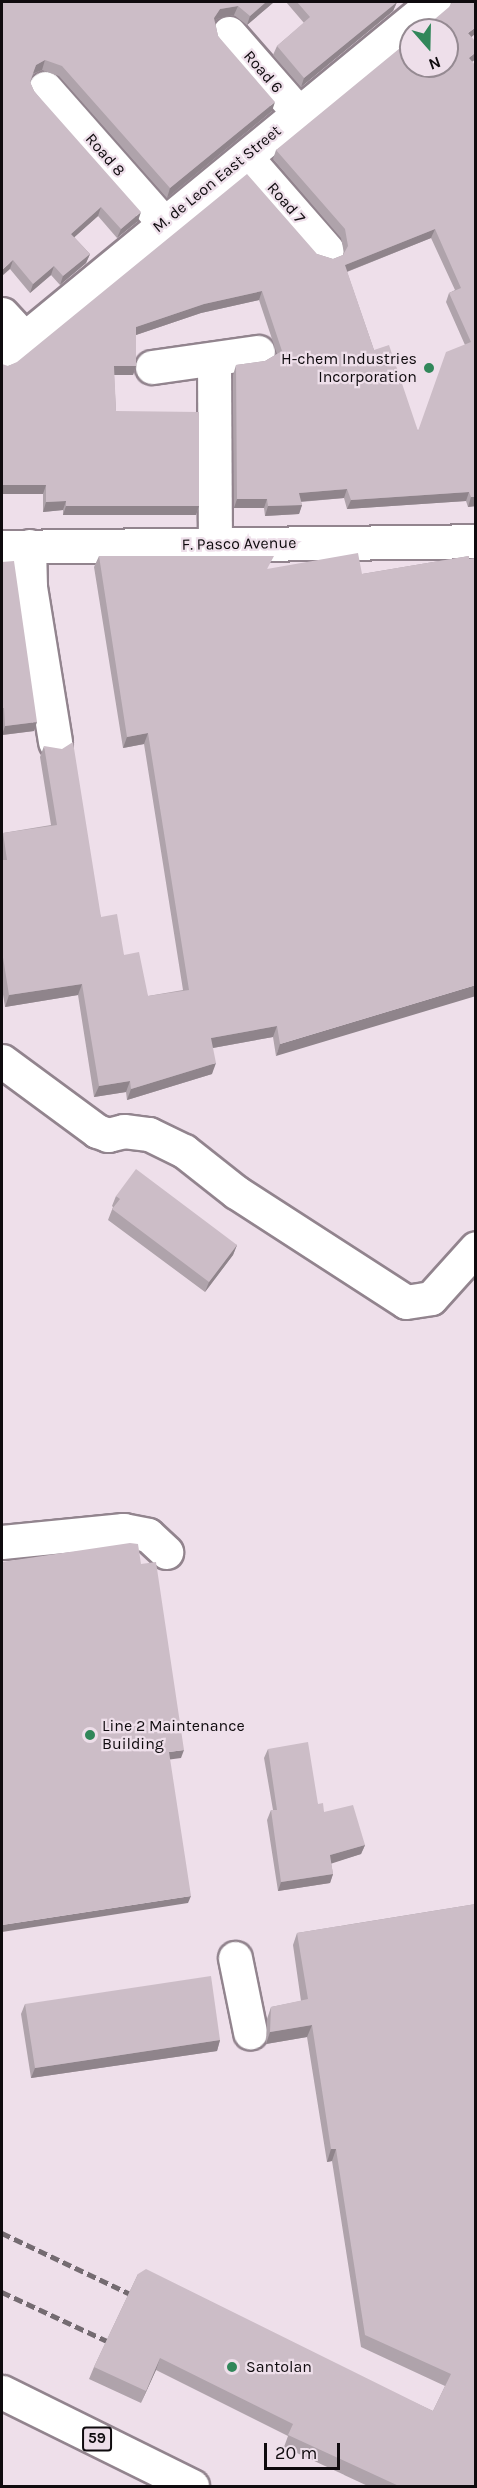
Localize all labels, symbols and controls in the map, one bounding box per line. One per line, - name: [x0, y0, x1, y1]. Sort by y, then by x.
- north arrow: [399, 18, 459, 78]
- street label: Road 6: [239, 47, 287, 97]
- text: N: [426, 53, 443, 74]
- street label: M. de Leon East Street: [149, 121, 285, 237]
- street label: Road 8: [81, 130, 129, 180]
- street label: Road 7: [263, 179, 309, 227]
- place label: H-chem Industries Incorporation: [281, 349, 417, 387]
- marker: H-chem Industries Incorporation: [422, 361, 436, 375]
- street label: F. Pasco Avenue: [182, 533, 296, 555]
- place label: Line 2 Maintenance Building: [102, 1716, 245, 1754]
- marker: Line 2 Maintenance Building: [83, 1728, 97, 1742]
- place label: Santolan: [246, 2357, 312, 2377]
- marker: Santolan: [223, 2358, 241, 2376]
- road number: 59: [82, 2427, 112, 2451]
- scale bar: [267, 2431, 344, 2469]
- text: 20 m: [275, 2442, 317, 2464]

